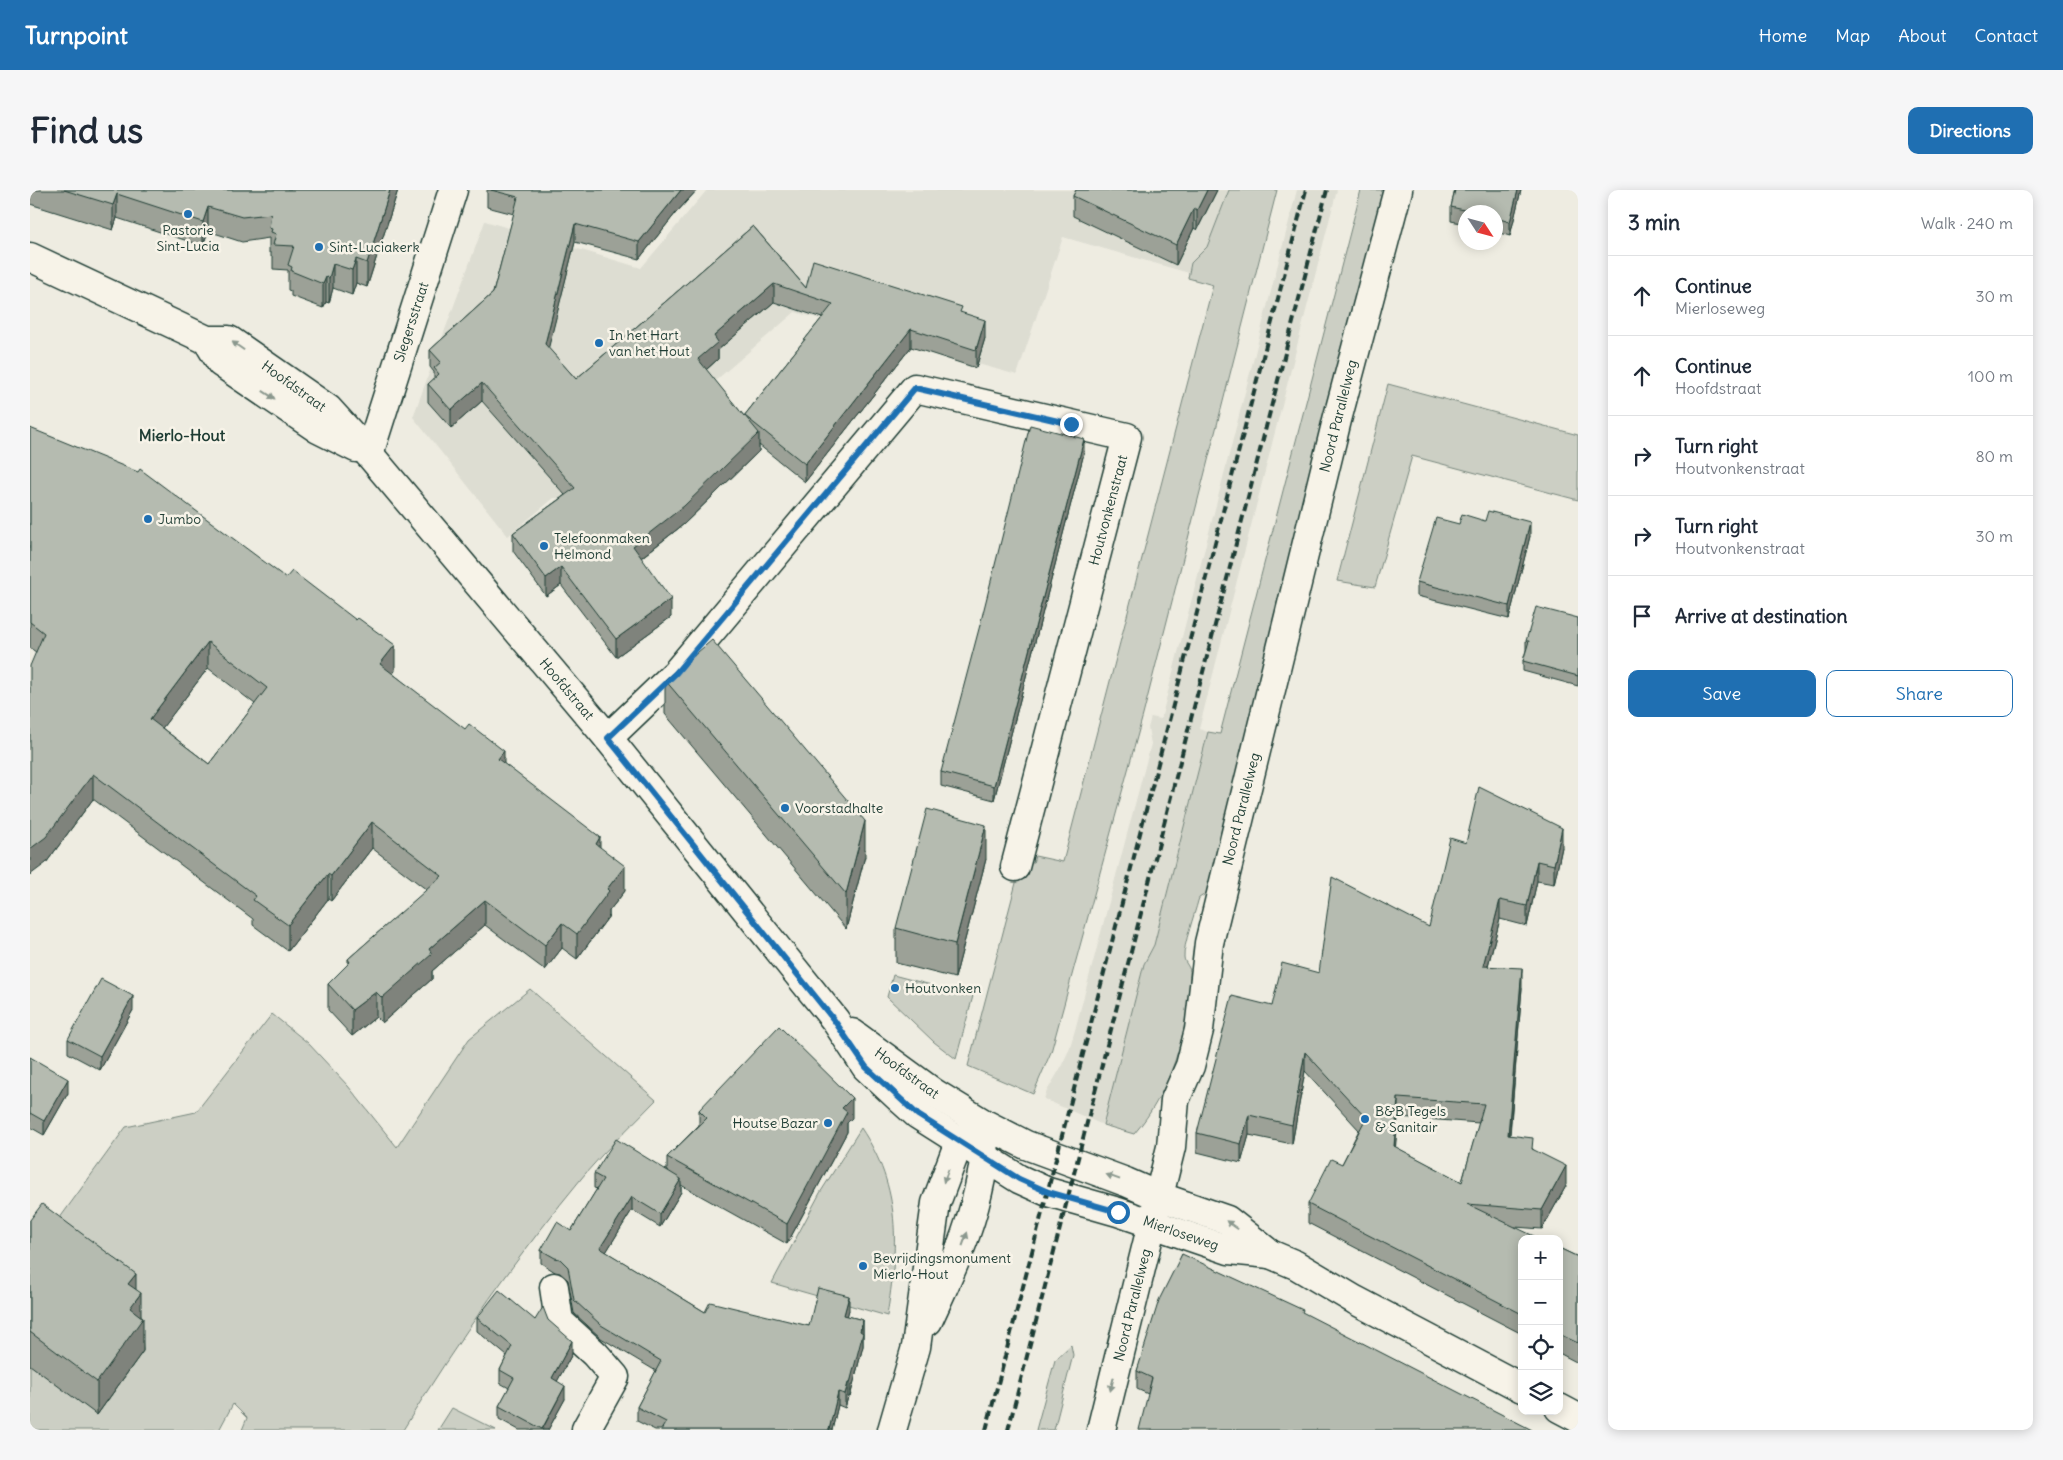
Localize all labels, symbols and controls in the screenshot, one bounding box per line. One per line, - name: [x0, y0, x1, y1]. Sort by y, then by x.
- text: Turnpoint: [25, 20, 128, 50]
- text: Home: [1759, 24, 1807, 47]
- text: Map: [1835, 24, 1870, 47]
- text: About: [1898, 24, 1946, 47]
- text: Contact: [1974, 24, 2038, 47]
- button: Directions: [1908, 107, 2033, 154]
- text: Find us: [30, 108, 143, 152]
- north arrow: [1458, 205, 1503, 250]
- marker: Pastorie Sint-Lucia: [182, 208, 194, 220]
- text: 3 min: [1628, 209, 1680, 236]
- text: Walk · 240 m: [1921, 213, 2013, 233]
- place label: Pastorie Sint-Lucia: [156, 221, 220, 255]
- place label: Sint-Luciakerk: [329, 238, 420, 256]
- marker: Sint-Luciakerk: [313, 241, 325, 253]
- text: Continue: [1675, 274, 1752, 298]
- street label: Slegersstraat: [390, 279, 433, 364]
- icon: ahead: [1628, 282, 1656, 310]
- text: 30 m: [1976, 286, 2013, 306]
- text: Mierloseweg: [1675, 298, 1765, 318]
- place label: In het Hart van het Hout: [609, 326, 690, 360]
- marker: In het Hart van het Hout: [593, 337, 605, 349]
- one-way arrow: [231, 341, 245, 351]
- text: Continue: [1675, 354, 1752, 378]
- street label: Hoofdstraat: [258, 356, 330, 416]
- street label: Noord Parallelweg: [1315, 358, 1361, 474]
- icon: ahead: [1628, 362, 1656, 390]
- text: 100 m: [1968, 366, 2013, 386]
- text: Hoofdstraat: [1675, 378, 1761, 398]
- one-way arrow: [262, 390, 275, 400]
- route end: [1060, 413, 1083, 436]
- district label: Mierlo-Hout: [139, 425, 226, 445]
- text: Turn right: [1675, 434, 1758, 458]
- icon: right: [1628, 442, 1656, 470]
- text: 80 m: [1975, 446, 2013, 466]
- street label: Houtvonkenstraat: [1085, 453, 1131, 567]
- text: Houtvonkenstraat: [1675, 458, 1805, 478]
- place label: Jumbo: [158, 510, 201, 528]
- marker: Jumbo: [142, 513, 154, 525]
- text: Turn right: [1675, 514, 1758, 538]
- icon: right: [1628, 522, 1656, 550]
- text: 30 m: [1976, 526, 2013, 546]
- place label: Telefoonmaken Helmond: [554, 529, 650, 563]
- text: Houtvonkenstraat: [1675, 538, 1805, 558]
- marker: Telefoonmaken Helmond: [538, 540, 550, 552]
- icon: arrive: [1628, 602, 1656, 630]
- text: Arrive at destination: [1675, 604, 1848, 628]
- street label: Hoofdstraat: [536, 654, 598, 724]
- button: Save: [1628, 670, 1816, 717]
- button: Share: [1826, 670, 2013, 717]
- street label: Noord Parallelweg: [1218, 751, 1264, 867]
- place label: Voorstadhalte: [795, 799, 883, 817]
- marker: Voorstadhalte: [779, 802, 791, 814]
- place label: Houtvonken: [905, 979, 981, 997]
- marker: Houtvonken: [889, 982, 901, 994]
- street label: Hoofdstraat: [871, 1043, 943, 1103]
- place label: B&B Tegels & Sanitair: [1375, 1102, 1446, 1136]
- marker: B&B Tegels & Sanitair: [1359, 1113, 1371, 1125]
- place label: Houtse Bazar: [732, 1114, 818, 1132]
- marker: Houtse Bazar: [822, 1117, 834, 1129]
- one-way arrow: [942, 1169, 950, 1184]
- one-way arrow: [1105, 1173, 1120, 1181]
- route start: [1107, 1201, 1130, 1224]
- street label: Mierloseweg: [1141, 1212, 1221, 1254]
- one-way arrow: [1226, 1219, 1239, 1230]
- one-way arrow: [961, 1231, 969, 1246]
- map controls: [1518, 1235, 1563, 1415]
- button: +: [1518, 1235, 1563, 1280]
- street label: Noord Parallelweg: [1109, 1247, 1155, 1363]
- place label: Bevrijdingsmonument Mierlo-Hout: [873, 1249, 1011, 1283]
- marker: Bevrijdingsmonument Mierlo-Hout: [857, 1260, 869, 1272]
- button: −: [1518, 1280, 1563, 1325]
- button: locate: [1518, 1325, 1563, 1370]
- button: layers: [1518, 1370, 1563, 1415]
- one-way arrow: [1108, 1377, 1116, 1392]

